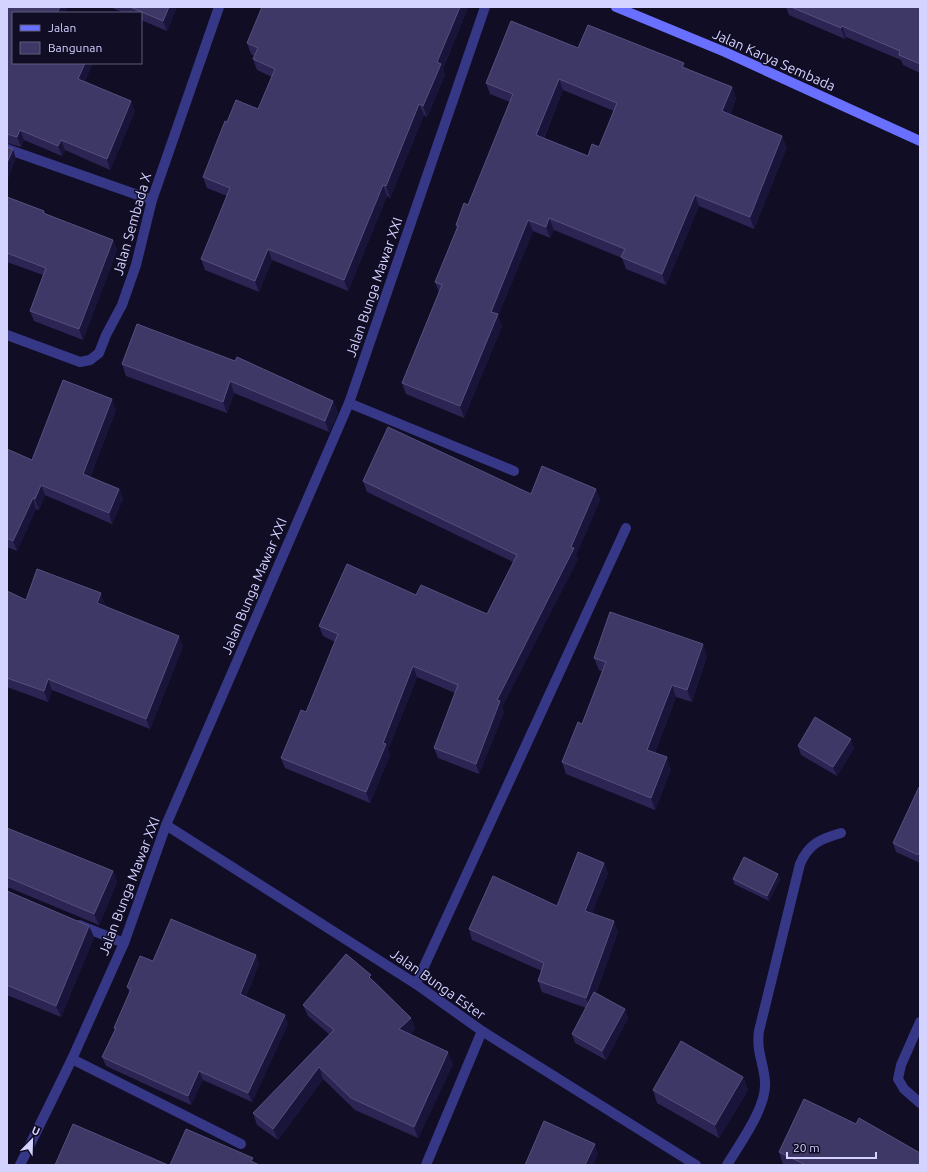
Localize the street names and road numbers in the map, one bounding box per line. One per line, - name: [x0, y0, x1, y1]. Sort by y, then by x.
- street label: Jalan Karya Sembada: [710, 26, 838, 94]
- street label: Jalan Sembada X: [110, 171, 154, 277]
- street label: Jalan Bunga Mawar XXI: [343, 215, 405, 359]
- street label: Jalan Bunga Mawar XXI: [218, 515, 290, 657]
- street label: Jalan Bunga Mawar XXI: [95, 815, 163, 957]
- street label: Jalan Bunga Ester: [388, 945, 489, 1023]

